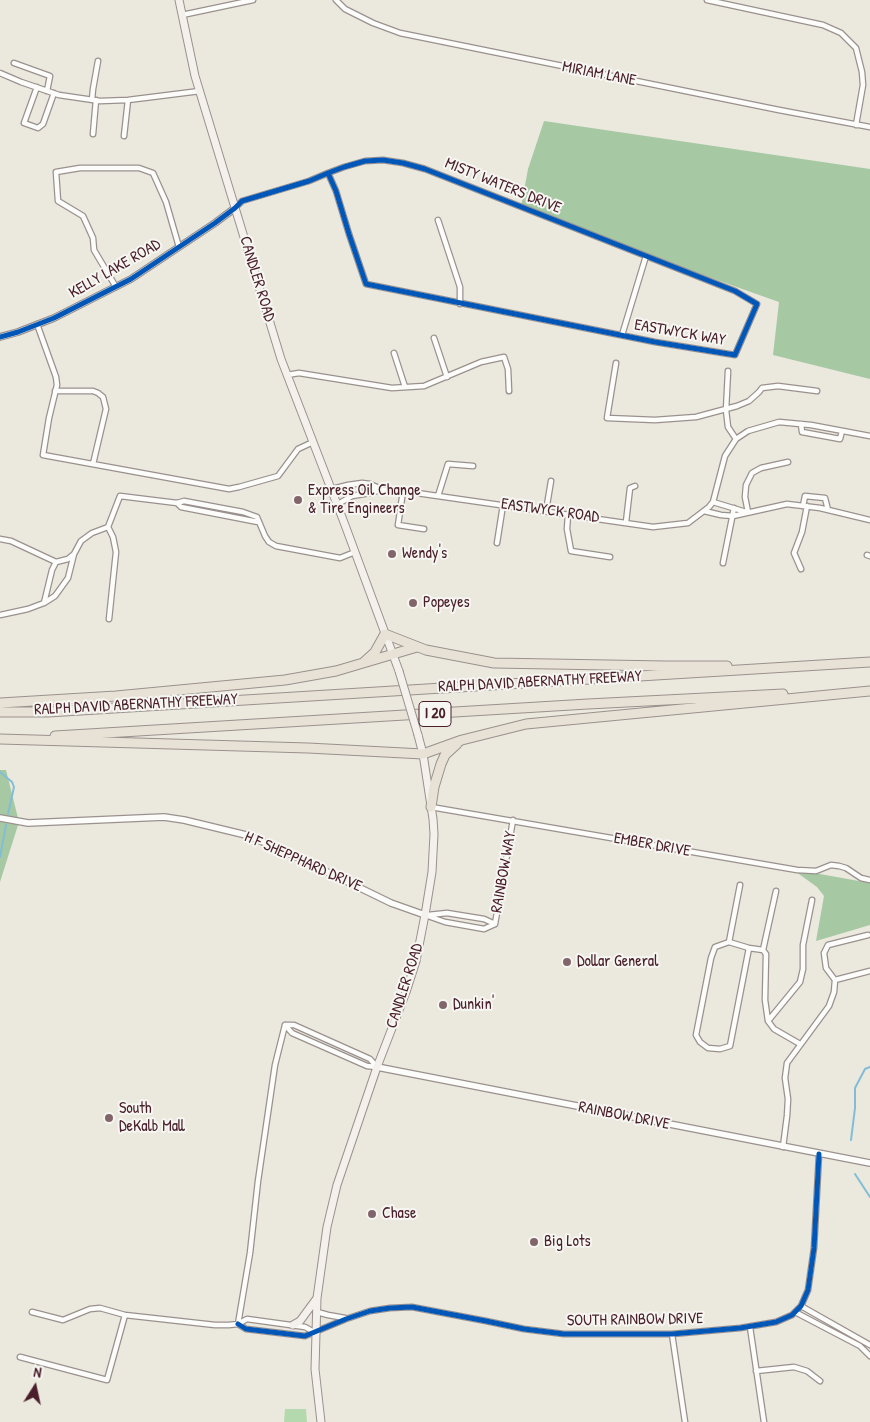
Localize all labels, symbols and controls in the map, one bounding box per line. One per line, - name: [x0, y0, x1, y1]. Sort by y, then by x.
- street label: MIRIAM LANE: [561, 57, 637, 91]
- street label: MISTY WATERS DRIVE: [442, 154, 564, 218]
- street label: CANDLER ROAD: [235, 234, 279, 324]
- street label: KELLY LAKE ROAD: [66, 235, 164, 303]
- street label: EASTWYCK WAY: [633, 316, 727, 350]
- place label: Express Oil Change & Tire Engineers: [308, 481, 421, 519]
- marker: Express Oil Change & Tire Engineers: [292, 494, 304, 506]
- street label: EASTWYCK ROAD: [500, 495, 600, 527]
- place label: Wendy's: [402, 544, 447, 564]
- marker: Wendy's: [386, 548, 398, 560]
- place label: Popeyes: [423, 593, 470, 613]
- marker: Popeyes: [407, 597, 419, 609]
- street label: RALPH DAVID ABERNATHY FREEWAY: [438, 667, 642, 697]
- street label: RALPH DAVID ABERNATHY FREEWAY: [34, 690, 238, 720]
- road number: I 20: [419, 702, 451, 726]
- street label: H F SHEPPHARD DRIVE: [241, 827, 365, 897]
- street label: EMBER DRIVE: [612, 829, 692, 861]
- street label: RAINBOW WAY: [487, 830, 521, 914]
- street label: CANDLER ROAD: [382, 941, 428, 1031]
- place label: Dollar General: [577, 952, 658, 972]
- marker: Dollar General: [561, 956, 573, 968]
- place label: Dunkin': [453, 995, 494, 1015]
- marker: Dunkin': [437, 999, 449, 1011]
- street label: RAINBOW DRIVE: [577, 1098, 671, 1134]
- place label: South DeKalb Mall: [119, 1099, 185, 1137]
- marker: South DeKalb Mall: [103, 1112, 115, 1124]
- place label: Chase: [382, 1204, 416, 1224]
- marker: Chase: [366, 1208, 378, 1220]
- place label: Big Lots: [544, 1232, 591, 1252]
- marker: Big Lots: [528, 1236, 540, 1248]
- street label: SOUTH RAINBOW DRIVE: [567, 1309, 703, 1331]
- north arrow: [10, 1362, 60, 1412]
- text: N: [32, 1362, 43, 1382]

